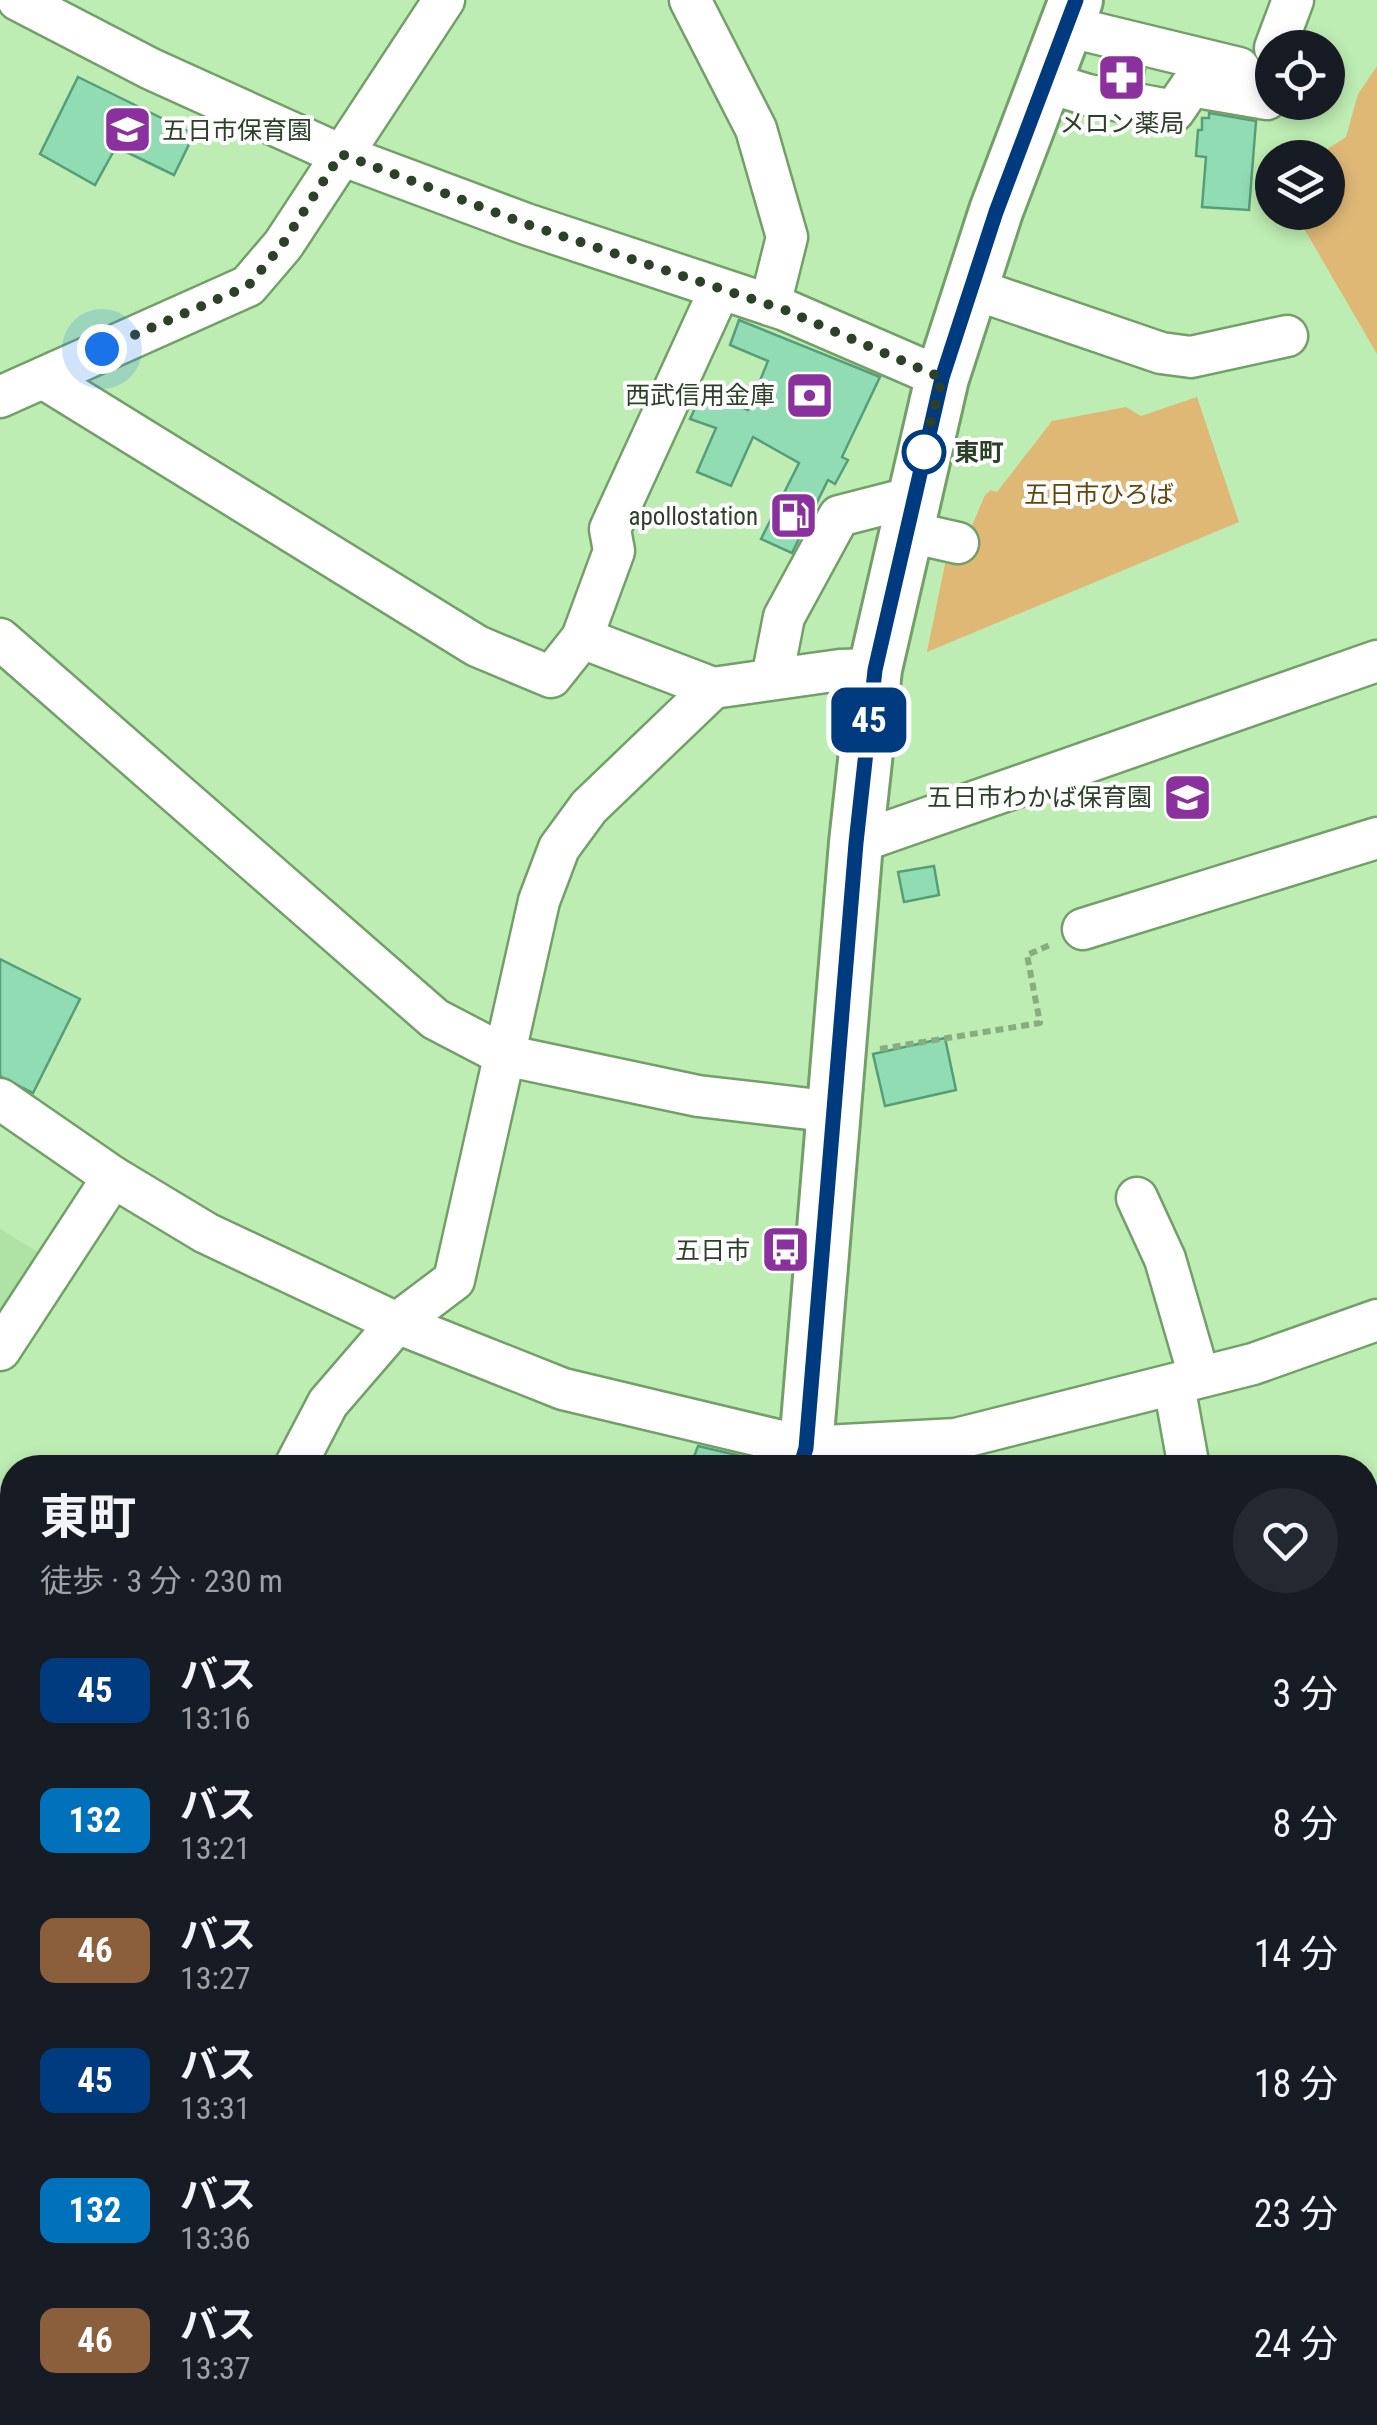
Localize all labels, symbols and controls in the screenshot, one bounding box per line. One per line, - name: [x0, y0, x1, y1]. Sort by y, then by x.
- map controls: [1255, 30, 1345, 230]
- button: locate: [1255, 30, 1345, 120]
- pharmacy icon: メロン薬局: [1096, 51, 1148, 103]
- school or university icon: 五日市保育園: [101, 104, 153, 156]
- place label: メロン薬局: [1059, 109, 1185, 138]
- place label: 五日市保育園: [162, 116, 312, 145]
- button: layers: [1255, 140, 1345, 230]
- your location: [77, 324, 127, 374]
- bank icon: 西武信用金庫: [784, 369, 836, 421]
- place label: 西武信用金庫: [625, 381, 775, 410]
- marker: 東町: [903, 431, 945, 473]
- place label: 東町: [954, 438, 1004, 467]
- park label: 五日市ひろば: [1024, 480, 1174, 509]
- fuel station icon: apollostation: [767, 490, 819, 542]
- place label: apollostation: [629, 502, 758, 531]
- line badge: 45: [824, 688, 914, 752]
- text: 45: [851, 700, 887, 741]
- school or university icon: 五日市わかば保育園: [1161, 771, 1213, 823]
- place label: 五日市わかば保育園: [927, 783, 1152, 812]
- bus stop icon: 五日市: [759, 1224, 811, 1276]
- place label: 五日市: [675, 1236, 750, 1265]
- button: heart: [1233, 1488, 1338, 1593]
- text: 東町: [40, 1489, 136, 1546]
- text: 徒歩 · 3 分 · 230 m: [40, 1562, 283, 1600]
- text: バス: [180, 1653, 256, 1697]
- text: 45: [77, 1670, 113, 1711]
- text: 3 分: [1273, 1672, 1338, 1716]
- text: 13:16: [180, 1699, 251, 1737]
- text: バス: [180, 1783, 256, 1827]
- text: 132: [68, 1800, 122, 1841]
- text: 8 分: [1273, 1802, 1338, 1846]
- text: 13:21: [180, 1829, 251, 1867]
- text: バス: [180, 1913, 256, 1957]
- text: 46: [77, 1930, 113, 1971]
- text: 14 分: [1254, 1932, 1338, 1976]
- text: 13:27: [180, 1959, 251, 1997]
- text: バス: [180, 2043, 256, 2087]
- text: 45: [77, 2060, 113, 2101]
- text: 18 分: [1254, 2062, 1338, 2106]
- text: 13:31: [180, 2089, 251, 2127]
- text: バス: [180, 2173, 256, 2217]
- text: 132: [68, 2190, 122, 2231]
- text: 23 分: [1254, 2192, 1338, 2236]
- text: 13:36: [180, 2219, 251, 2257]
- text: バス: [180, 2303, 256, 2347]
- text: 46: [77, 2320, 113, 2361]
- text: 24 分: [1254, 2322, 1338, 2366]
- text: 13:37: [180, 2349, 251, 2387]

